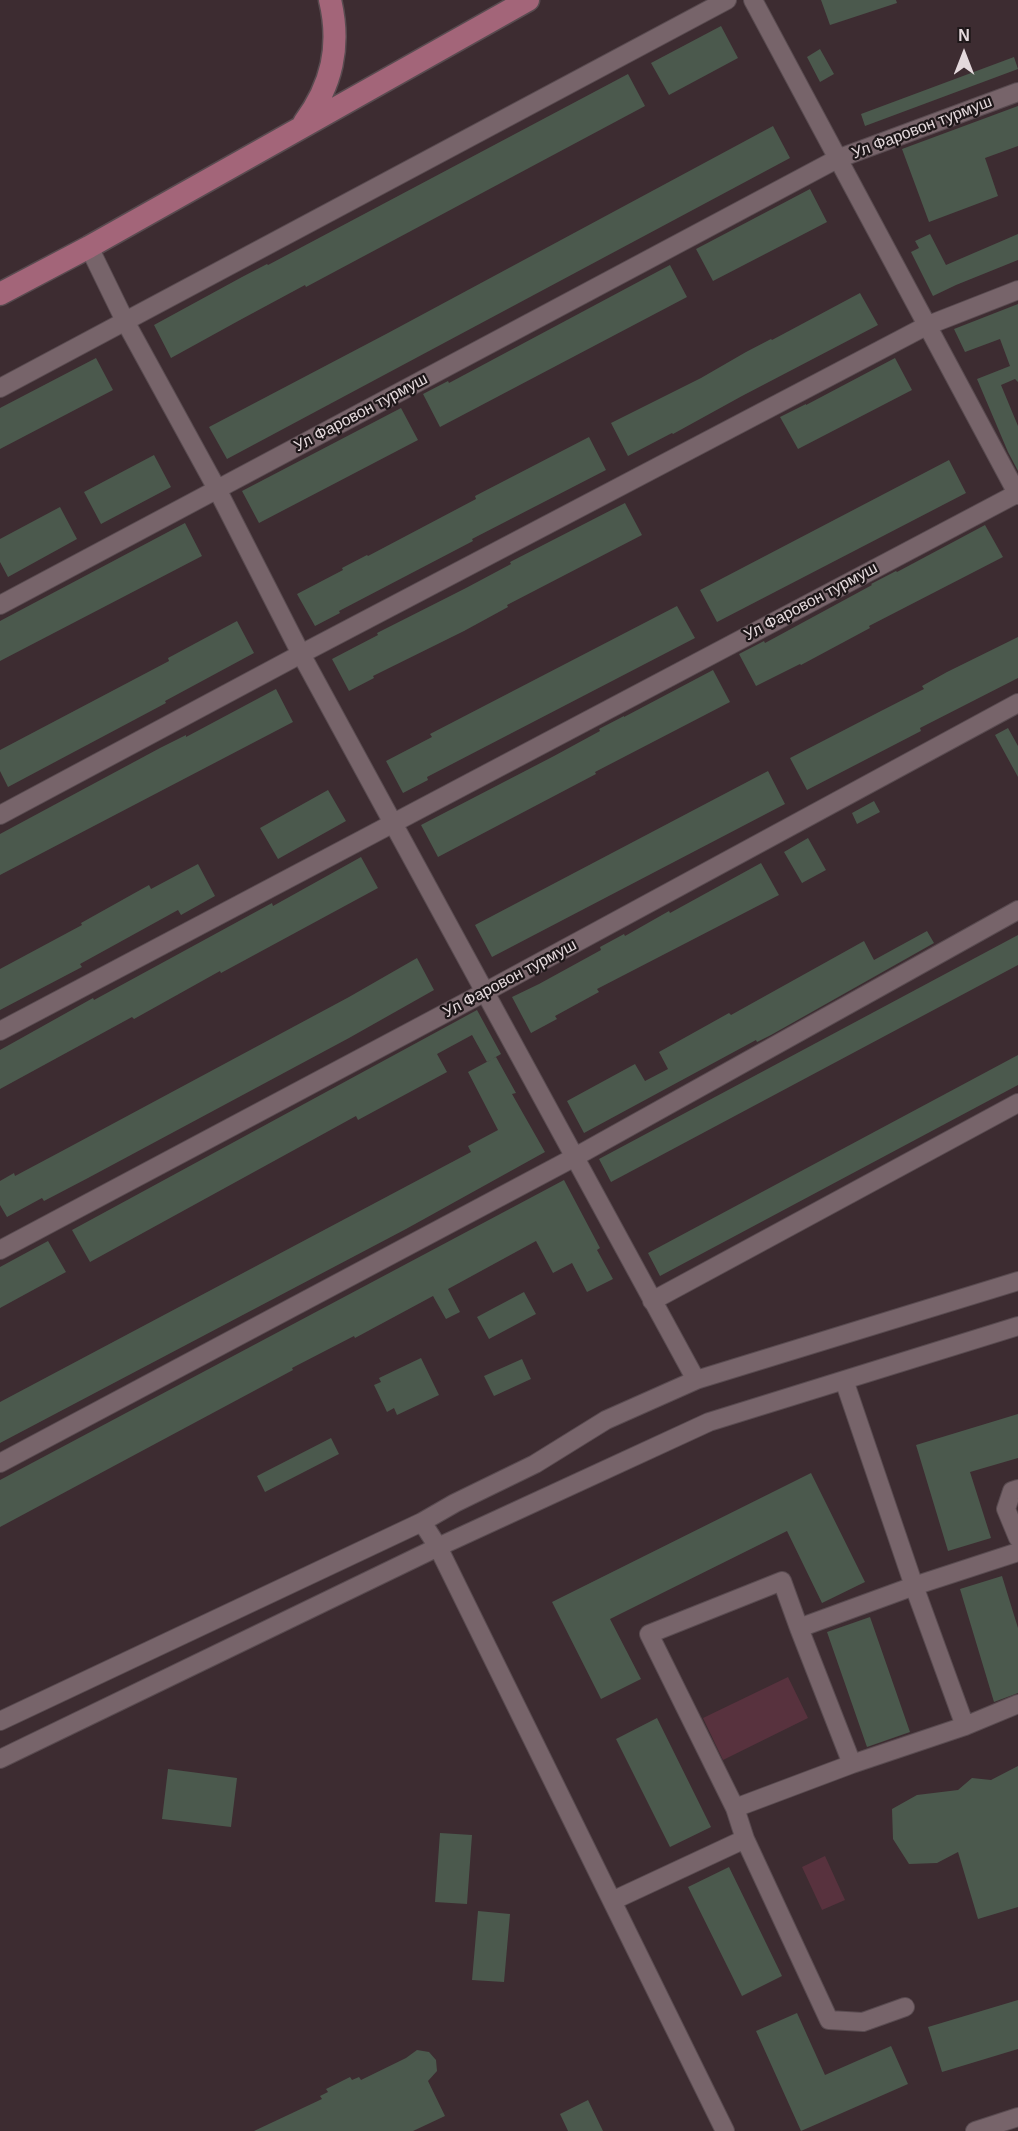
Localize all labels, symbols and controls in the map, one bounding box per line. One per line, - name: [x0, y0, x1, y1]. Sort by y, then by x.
- north arrow: [934, 24, 994, 84]
- text: N: [958, 27, 970, 44]
- street label: Ул Фаровон турмуш: [849, 92, 995, 164]
- street label: Ул Фаровон турмуш: [291, 370, 431, 456]
- street label: Ул Фаровон турмуш: [741, 559, 881, 645]
- street label: Ул Фаровон турмуш: [440, 936, 580, 1022]

